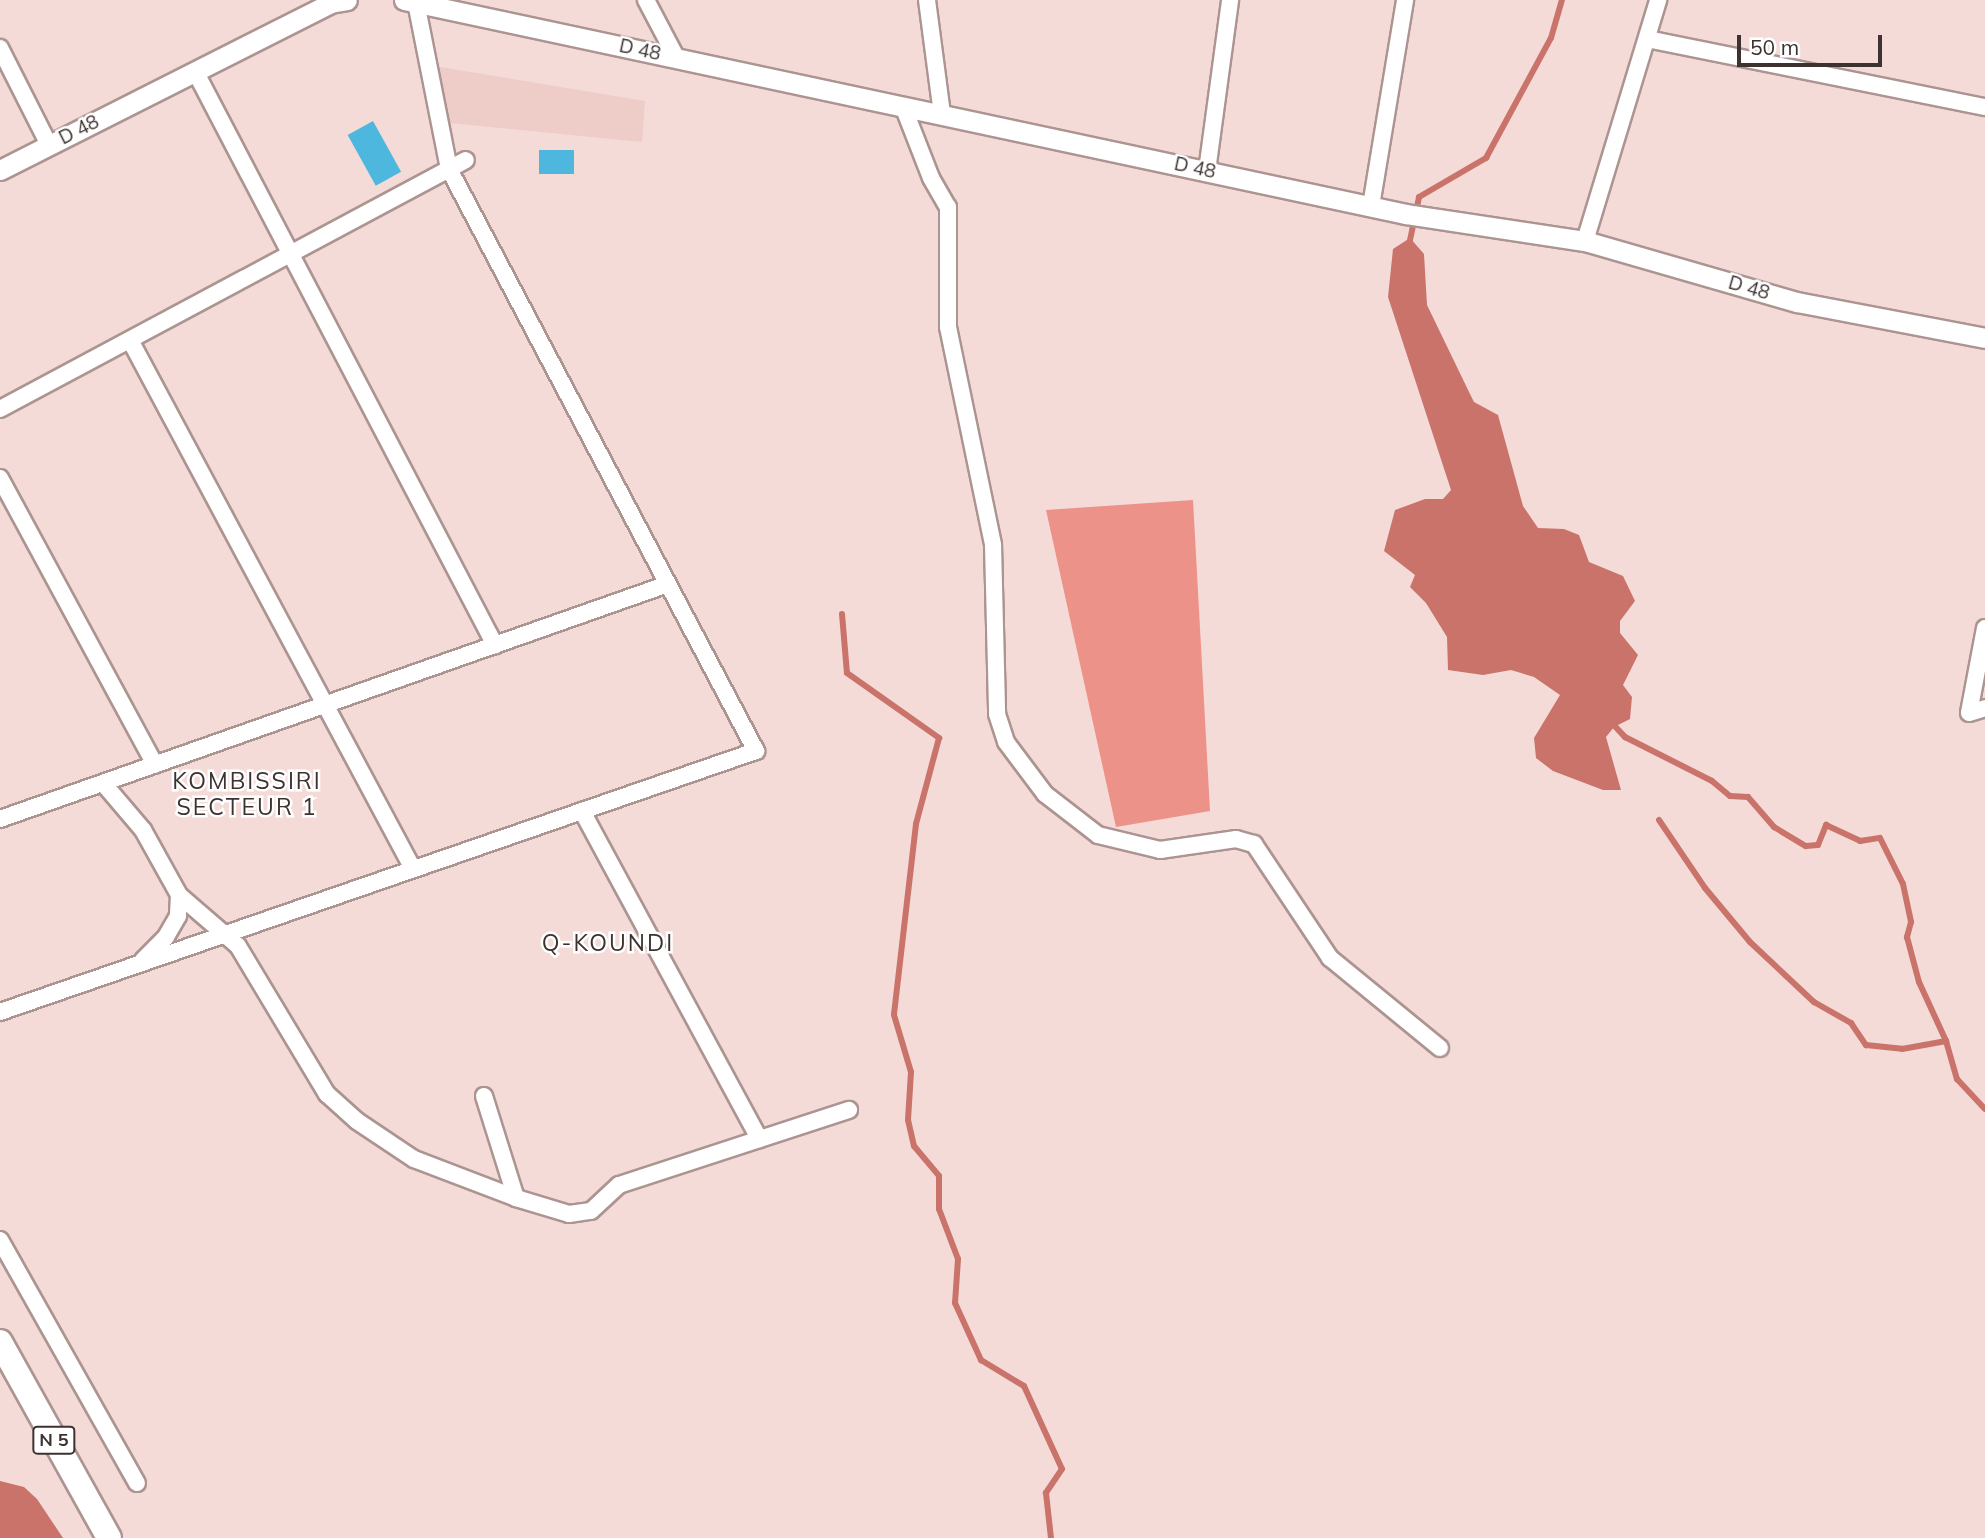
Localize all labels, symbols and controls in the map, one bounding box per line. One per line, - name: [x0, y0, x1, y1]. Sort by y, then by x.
- scale bar: [1740, 21, 1885, 65]
- street label: D 48: [617, 34, 663, 66]
- text: 50 m: [1750, 34, 1799, 60]
- street label: D 48: [55, 110, 103, 150]
- street label: D 48: [1172, 152, 1218, 184]
- street label: D 48: [1726, 271, 1772, 305]
- district label: KOMBISSIRI SECTEUR 1: [174, 767, 320, 821]
- district label: Q-KOUNDI: [543, 929, 673, 957]
- road number: N 5: [31, 1426, 77, 1455]

